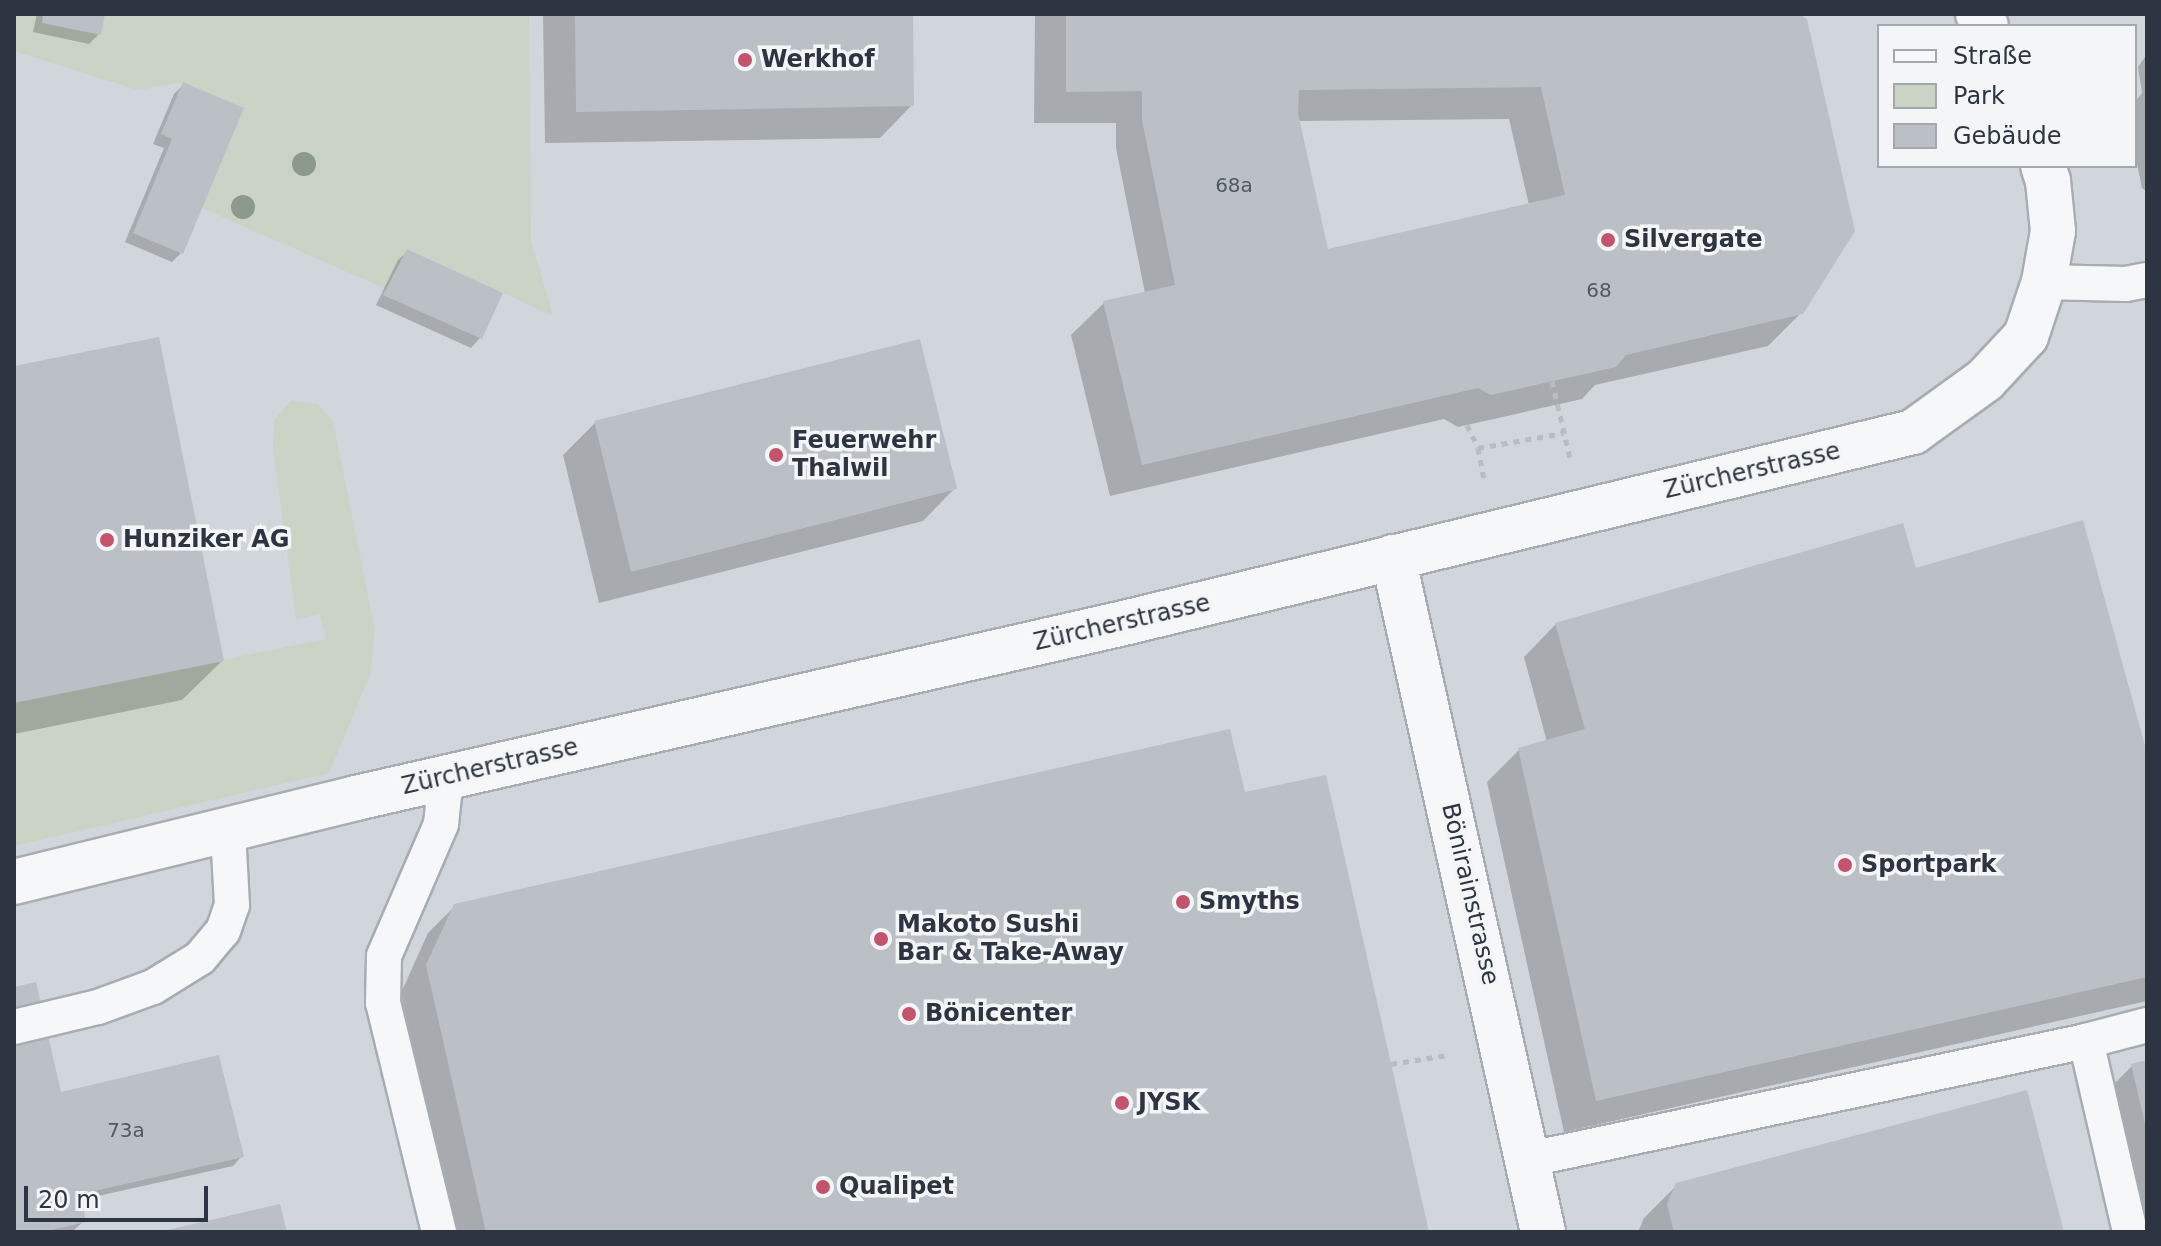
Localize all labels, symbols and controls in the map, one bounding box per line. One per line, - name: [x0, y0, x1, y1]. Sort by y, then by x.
- legend: [1877, 24, 2137, 168]
- text: Straße: [1953, 42, 2032, 70]
- place label: Werkhof: [761, 46, 875, 74]
- marker: Werkhof: [736, 51, 754, 69]
- text: Park: [1953, 82, 2005, 110]
- text: Gebäude: [1953, 122, 2062, 150]
- house number: 68a: [1215, 173, 1253, 197]
- place label: Silvergate: [1624, 226, 1763, 254]
- marker: Silvergate: [1599, 231, 1617, 249]
- house number: 68: [1586, 278, 1612, 302]
- place label: Feuerwehr Thalwil: [792, 427, 936, 483]
- street label: Zürcherstrasse: [1661, 437, 1843, 505]
- marker: Feuerwehr Thalwil: [767, 446, 785, 464]
- place label: Hunziker AG: [123, 526, 290, 554]
- marker: Hunziker AG: [98, 531, 116, 549]
- street label: Zürcherstrasse: [1031, 589, 1213, 657]
- street label: Zürcherstrasse: [399, 733, 581, 801]
- street label: Bönirainstrasse: [1435, 800, 1505, 988]
- place label: Sportpark: [1861, 851, 1996, 879]
- marker: Sportpark: [1836, 856, 1854, 874]
- place label: Smyths: [1199, 888, 1300, 916]
- marker: Smyths: [1174, 893, 1192, 911]
- place label: Makoto Sushi Bar & Take-Away: [897, 911, 1124, 967]
- marker: Makoto Sushi Bar & Take-Away: [872, 930, 890, 948]
- place label: Bönicenter: [925, 1000, 1072, 1028]
- marker: Bönicenter: [900, 1005, 918, 1023]
- place label: JYSK: [1138, 1089, 1200, 1117]
- marker: JYSK: [1113, 1094, 1131, 1112]
- house number: 73a: [107, 1118, 145, 1142]
- scale bar: [28, 1170, 212, 1220]
- place label: Qualipet: [839, 1173, 954, 1201]
- marker: Qualipet: [814, 1178, 832, 1196]
- text: 20 m: [38, 1186, 100, 1214]

